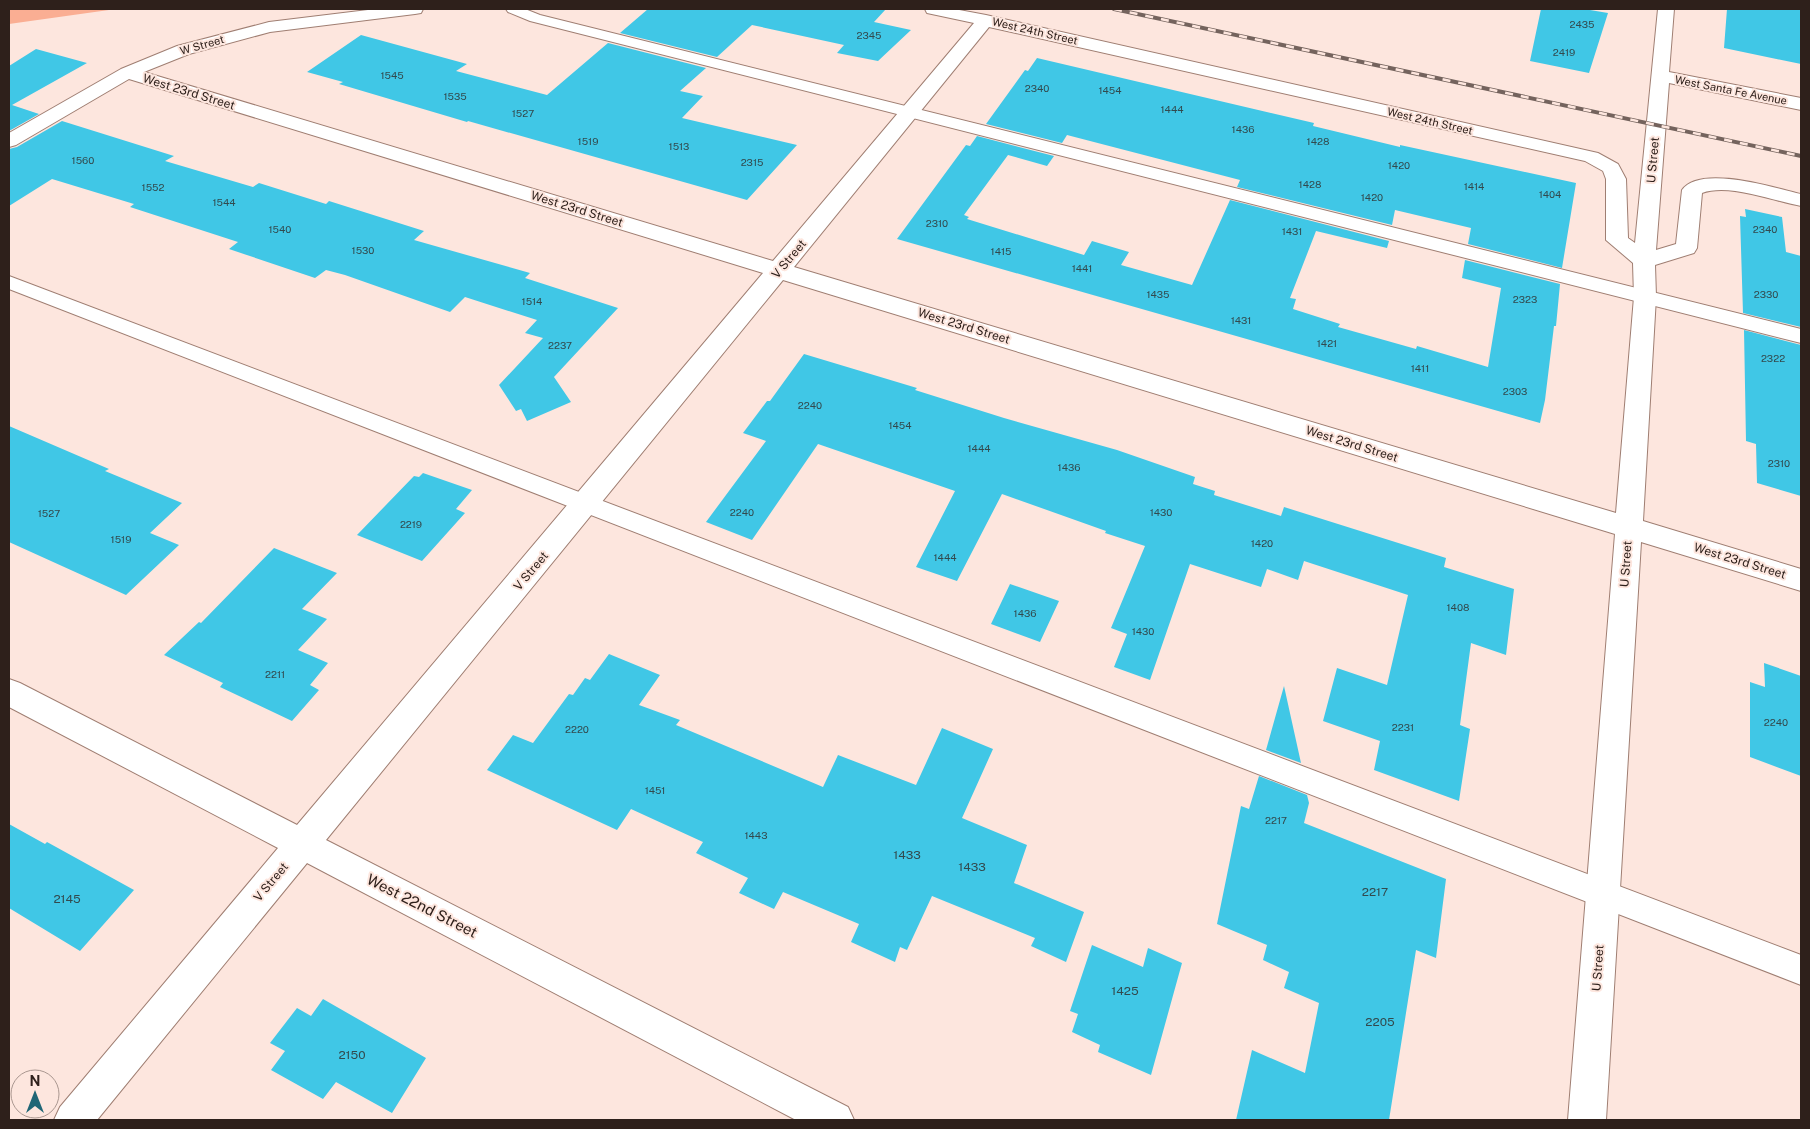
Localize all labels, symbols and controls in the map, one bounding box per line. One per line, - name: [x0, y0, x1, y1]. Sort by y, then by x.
- street label: West 24th Street: [991, 15, 1079, 47]
- house number: 2435: [1570, 18, 1594, 30]
- house number: 2345: [857, 29, 881, 41]
- street label: W Street: [179, 33, 225, 57]
- house number: 2419: [1553, 46, 1575, 58]
- house number: 1545: [380, 69, 404, 81]
- street label: West 23rd Street: [141, 71, 237, 113]
- street label: West Santa Fe Avenue: [1674, 73, 1788, 107]
- house number: 2340: [1025, 82, 1049, 94]
- house number: 1454: [1099, 84, 1121, 96]
- house number: 1535: [443, 90, 467, 102]
- house number: 1444: [1161, 103, 1183, 115]
- street label: West 24th Street: [1386, 105, 1474, 137]
- house number: 1527: [512, 107, 534, 119]
- house number: 1436: [1232, 123, 1254, 135]
- house number: 1519: [578, 135, 598, 147]
- house number: 1428: [1307, 135, 1329, 147]
- street label: U Street: [1644, 136, 1662, 184]
- house number: 1513: [669, 140, 689, 152]
- house number: 1560: [72, 154, 94, 166]
- house number: 2315: [741, 156, 763, 168]
- house number: 1420: [1388, 159, 1410, 171]
- house number: 1428: [1299, 178, 1321, 190]
- house number: 1414: [1464, 180, 1484, 192]
- house number: 1552: [142, 181, 164, 193]
- street label: West 23rd Street: [529, 188, 625, 230]
- house number: 1404: [1539, 188, 1561, 200]
- house number: 1420: [1361, 191, 1383, 203]
- house number: 1544: [212, 196, 236, 208]
- house number: 2310: [926, 217, 948, 229]
- house number: 1540: [269, 223, 291, 235]
- house number: 2340: [1753, 223, 1777, 235]
- house number: 1431: [1282, 225, 1302, 237]
- street label: V Street: [769, 237, 809, 281]
- house number: 1530: [352, 244, 374, 256]
- house number: 1415: [991, 245, 1011, 257]
- house number: 1441: [1072, 262, 1092, 274]
- house number: 1435: [1146, 288, 1170, 300]
- house number: 2330: [1754, 288, 1778, 300]
- house number: 2323: [1513, 293, 1537, 305]
- house number: 1514: [522, 295, 542, 307]
- street label: West 23rd Street: [916, 305, 1012, 347]
- house number: 1431: [1231, 314, 1251, 326]
- house number: 1421: [1317, 337, 1337, 349]
- house number: 2237: [548, 339, 572, 351]
- house number: 2322: [1761, 352, 1785, 364]
- house number: 1411: [1411, 362, 1429, 374]
- house number: 2303: [1503, 385, 1527, 397]
- house number: 2240: [798, 399, 822, 411]
- house number: 1454: [889, 419, 911, 431]
- street label: West 23rd Street: [1304, 423, 1400, 465]
- house number: 1444: [968, 442, 990, 454]
- house number: 2310: [1768, 457, 1790, 469]
- house number: 1436: [1058, 461, 1080, 473]
- house number: 2240: [730, 506, 754, 518]
- house number: 1430: [1150, 506, 1172, 518]
- house number: 1527: [38, 507, 60, 519]
- house number: 2219: [400, 518, 422, 530]
- house number: 1519: [111, 533, 131, 545]
- house number: 1420: [1251, 537, 1273, 549]
- street label: U Street: [1617, 540, 1635, 588]
- street label: West 23rd Street: [1692, 540, 1788, 582]
- street label: V Street: [511, 549, 551, 593]
- house number: 1444: [934, 551, 956, 563]
- house number: 1408: [1447, 601, 1469, 613]
- house number: 1436: [1014, 607, 1036, 619]
- house number: 1430: [1132, 625, 1154, 637]
- house number: 2211: [265, 668, 285, 680]
- house number: 2240: [1764, 716, 1788, 728]
- house number: 2231: [1392, 721, 1414, 733]
- house number: 2220: [565, 723, 589, 735]
- house number: 1451: [645, 784, 665, 796]
- house number: 2217: [1265, 814, 1287, 826]
- house number: 1443: [745, 829, 767, 841]
- house number: 1433: [893, 848, 921, 862]
- street label: V Street: [251, 860, 291, 904]
- house number: 1433: [958, 860, 986, 874]
- street label: West 22nd Street: [364, 870, 481, 941]
- house number: 2217: [1362, 885, 1388, 899]
- house number: 2145: [53, 892, 81, 906]
- street label: U Street: [1589, 944, 1607, 992]
- house number: 1425: [1111, 984, 1139, 998]
- house number: 2205: [1365, 1015, 1395, 1029]
- house number: 2150: [338, 1048, 366, 1062]
- north arrow: [10, 1069, 60, 1119]
- text: N: [30, 1073, 40, 1089]

